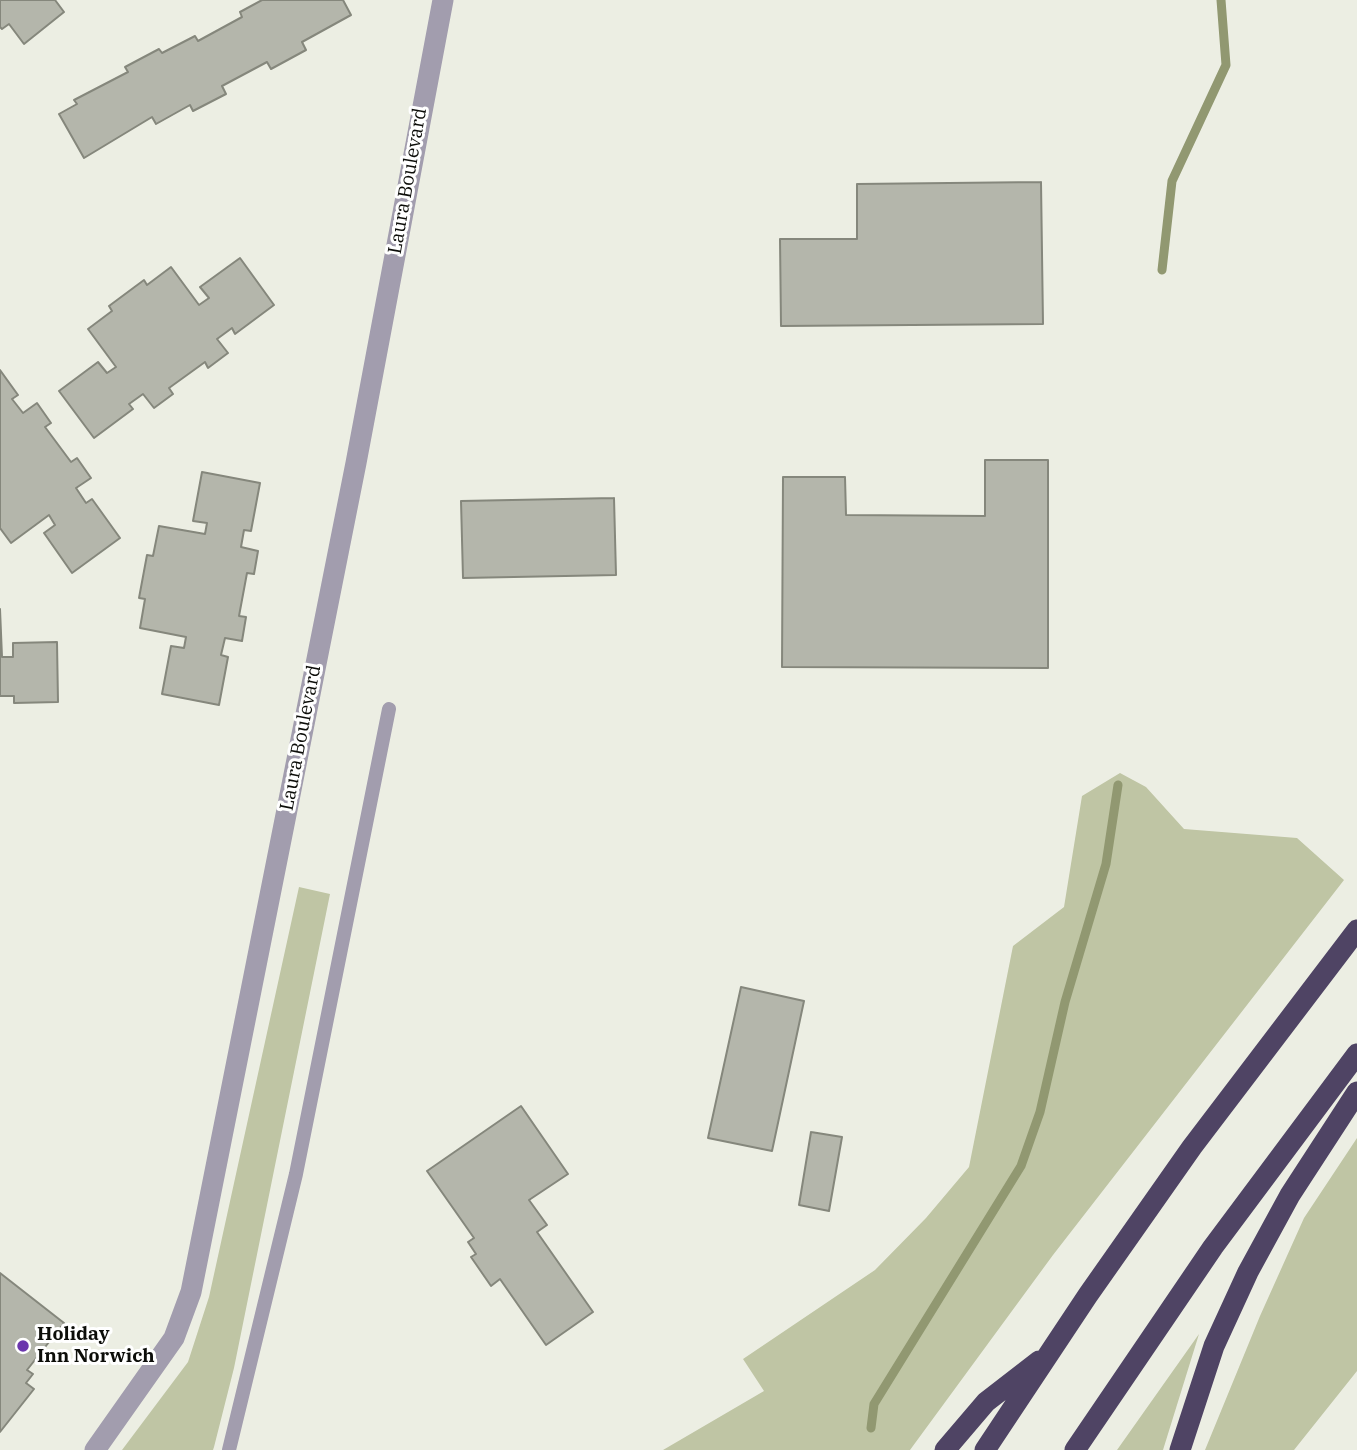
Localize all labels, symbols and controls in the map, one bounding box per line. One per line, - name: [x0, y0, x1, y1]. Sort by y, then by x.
- street label: Laura Boulevard: [384, 106, 432, 256]
- street label: Laura Boulevard: [276, 663, 326, 813]
- place label: Holiday Inn Norwich: [37, 1324, 155, 1368]
- marker: Holiday Inn Norwich: [15, 1338, 31, 1354]

